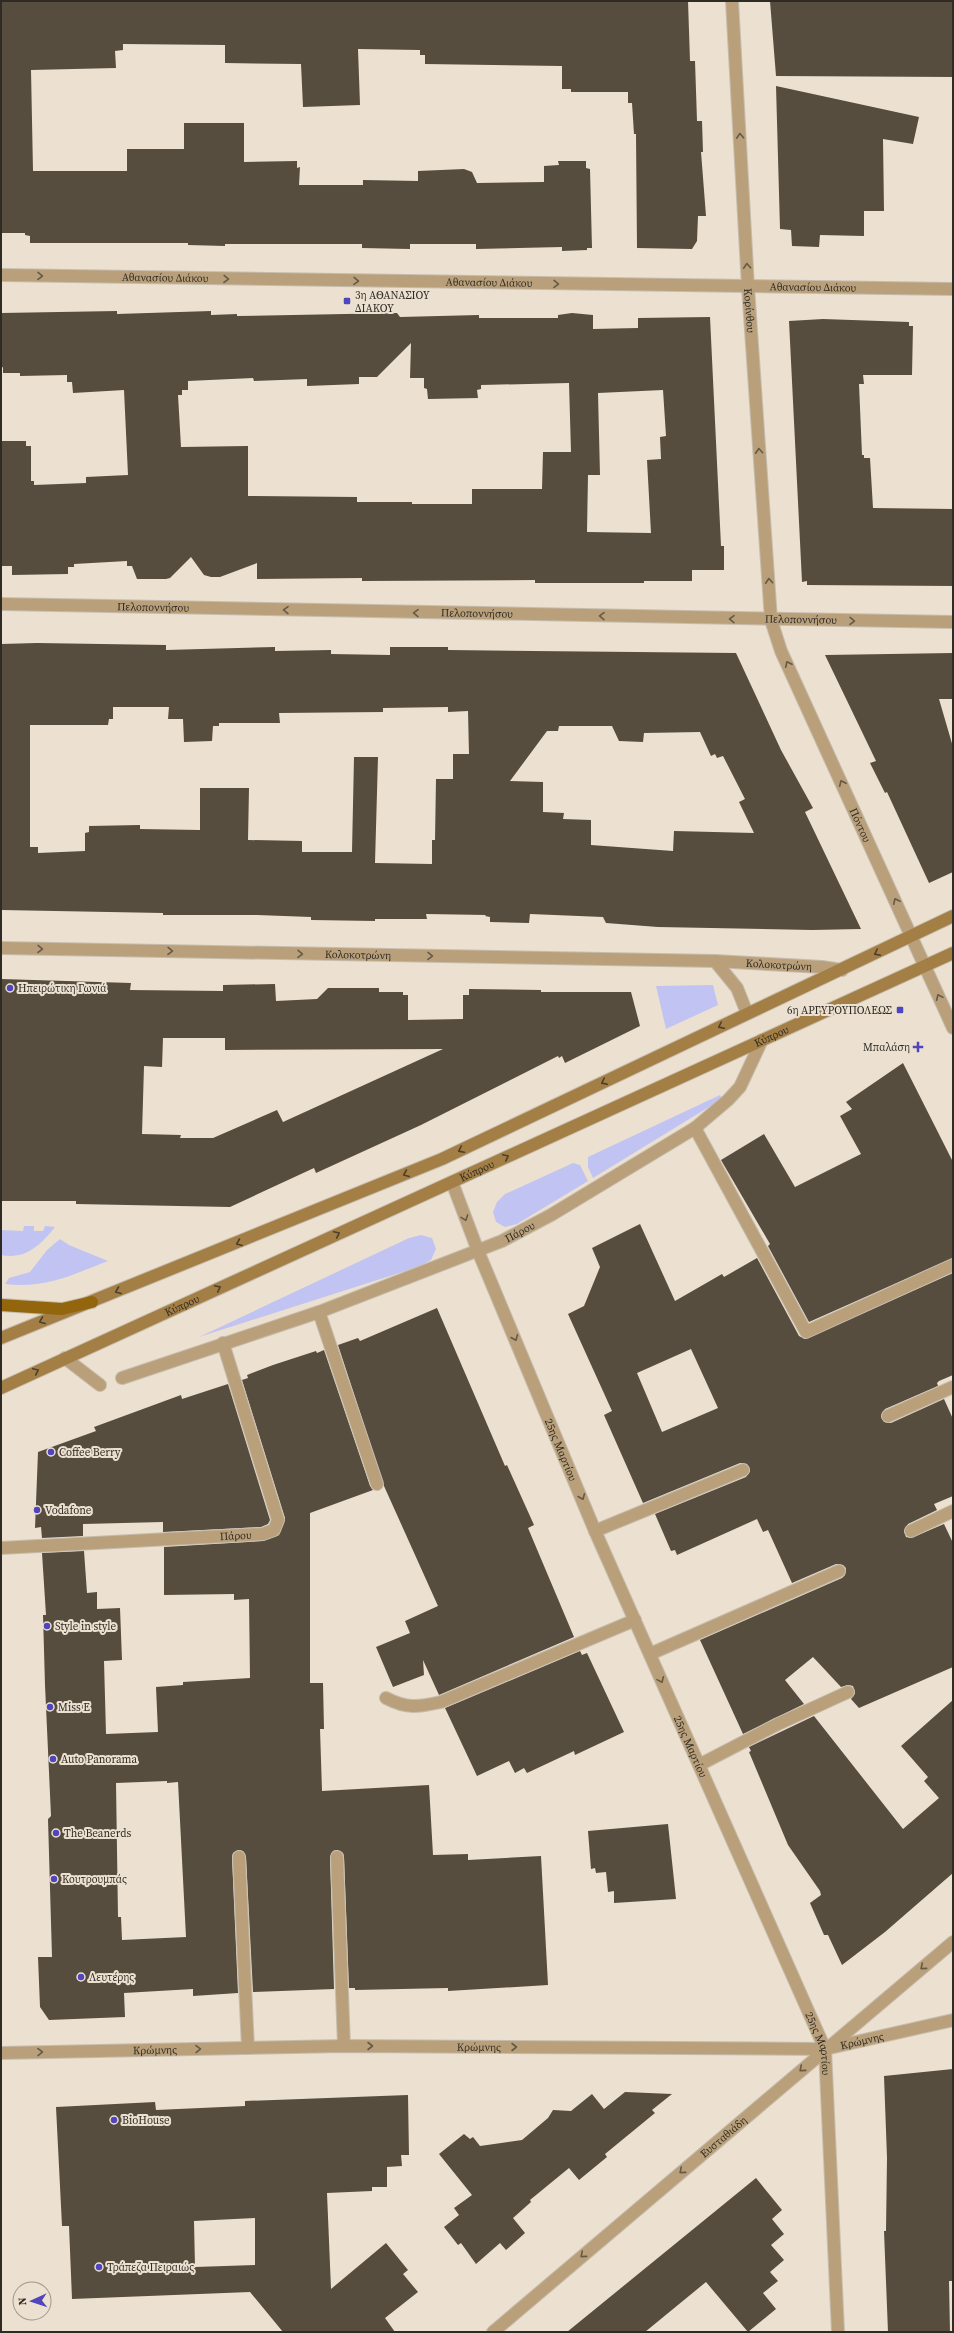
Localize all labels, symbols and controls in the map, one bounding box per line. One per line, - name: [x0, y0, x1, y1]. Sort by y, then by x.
- one-way arrow: [735, 133, 744, 139]
- one-way arrow: [742, 263, 751, 269]
- street label: Αθανασίου Διάκου: [122, 269, 209, 286]
- one-way arrow: [37, 272, 43, 280]
- street label: Αθανασίου Διάκου: [446, 274, 533, 290]
- one-way arrow: [223, 275, 229, 283]
- one-way arrow: [353, 277, 359, 285]
- street label: Αθανασίου Διάκου: [770, 279, 857, 295]
- one-way arrow: [553, 280, 559, 288]
- place label: 3η ΑΘΑΝΑΣΙΟΥ ΔΙΑΚΟΥ: [355, 288, 430, 316]
- street label: Κορίνθου: [741, 288, 759, 333]
- marker: 3η ΑΘΑΝΑΣΙΟΥ ΔΙΑΚΟΥ: [342, 296, 352, 306]
- one-way arrow: [755, 448, 764, 454]
- one-way arrow: [764, 578, 773, 584]
- street label: Πελοποννήσου: [117, 599, 189, 615]
- street label: Πελοποννήσου: [441, 605, 513, 621]
- one-way arrow: [283, 606, 289, 614]
- one-way arrow: [413, 608, 419, 617]
- street label: Πελοποννήσου: [765, 611, 837, 627]
- one-way arrow: [599, 612, 605, 620]
- one-way arrow: [729, 615, 735, 623]
- one-way arrow: [849, 616, 855, 625]
- one-way arrow: [784, 661, 792, 668]
- one-way arrow: [839, 779, 847, 787]
- street label: Πόντου: [846, 805, 875, 845]
- one-way arrow: [893, 897, 901, 905]
- one-way arrow: [37, 945, 43, 953]
- street label: Κολοκοτρώνη: [325, 946, 391, 963]
- one-way arrow: [167, 947, 173, 955]
- one-way arrow: [874, 948, 882, 956]
- one-way arrow: [297, 949, 303, 958]
- one-way arrow: [427, 952, 433, 960]
- street label: Κολοκοτρώνη: [745, 955, 812, 974]
- place label: Ηπειρώτικη Γωνιά: [18, 981, 106, 996]
- marker: Ηπειρώτικη Γωνιά: [5, 983, 15, 993]
- one-way arrow: [936, 994, 944, 1002]
- place label: 6η ΑΡΓΥΡΟΥΠΟΛΕΩΣ: [787, 1003, 892, 1018]
- marker: 6η ΑΡΓΥΡΟΥΠΟΛΕΩΣ: [895, 1005, 905, 1015]
- one-way arrow: [718, 1021, 726, 1028]
- street label: Κύπρου: [752, 1021, 791, 1050]
- place label: Μπαλάση: [863, 1040, 910, 1055]
- marker: Μπαλάση: [913, 1042, 923, 1052]
- one-way arrow: [601, 1077, 608, 1085]
- one-way arrow: [458, 1145, 466, 1153]
- one-way arrow: [501, 1154, 509, 1162]
- street label: Κύπρου: [457, 1156, 497, 1185]
- one-way arrow: [402, 1169, 410, 1177]
- one-way arrow: [461, 1215, 469, 1222]
- street label: Πάρου: [502, 1217, 537, 1246]
- one-way arrow: [332, 1231, 340, 1239]
- one-way arrow: [235, 1238, 243, 1246]
- one-way arrow: [214, 1285, 222, 1293]
- one-way arrow: [114, 1287, 121, 1295]
- street label: Κύπρου: [162, 1291, 202, 1320]
- one-way arrow: [39, 1317, 46, 1325]
- one-way arrow: [510, 1335, 518, 1342]
- one-way arrow: [32, 1368, 40, 1376]
- street label: 25ης Μαρτίου: [541, 1416, 581, 1483]
- place label: Coffee Berry: [59, 1445, 121, 1460]
- marker: Coffee Berry: [46, 1447, 56, 1457]
- one-way arrow: [577, 1493, 585, 1500]
- place label: Vodafone: [45, 1503, 92, 1518]
- marker: Vodafone: [32, 1505, 42, 1515]
- street label: Πάρου: [219, 1527, 252, 1544]
- place label: Style in style: [55, 1619, 117, 1634]
- marker: Style in style: [42, 1621, 52, 1631]
- one-way arrow: [656, 1676, 664, 1684]
- place label: Miss E: [58, 1700, 90, 1715]
- marker: Miss E: [45, 1702, 55, 1712]
- street label: 25ης Μαρτίου: [670, 1713, 711, 1780]
- place label: Auto Panorama: [61, 1752, 137, 1767]
- marker: Auto Panorama: [48, 1754, 58, 1764]
- place label: The Beanerds: [64, 1826, 131, 1841]
- marker: The Beanerds: [51, 1828, 61, 1838]
- place label: Κουτρουμπάς: [62, 1872, 127, 1887]
- marker: Κουτρουμπάς: [49, 1874, 59, 1884]
- one-way arrow: [920, 1962, 928, 1969]
- place label: Λευτέρης: [89, 1970, 134, 1985]
- marker: Λευτέρης: [76, 1972, 86, 1982]
- street label: 25ης Μαρτίου: [802, 2009, 834, 2076]
- street label: Κρώμνης: [839, 2028, 885, 2053]
- street label: Κρώμνης: [457, 2039, 501, 2054]
- street label: Κρώμνης: [133, 2042, 177, 2058]
- one-way arrow: [367, 2042, 373, 2050]
- one-way arrow: [511, 2043, 517, 2051]
- one-way arrow: [195, 2045, 201, 2053]
- one-way arrow: [37, 2048, 43, 2056]
- one-way arrow: [800, 2064, 807, 2071]
- place label: ΒioΗouse: [122, 2113, 170, 2128]
- street label: Ευσταθιάδη: [697, 2113, 750, 2161]
- marker: ΒioΗouse: [109, 2115, 119, 2125]
- one-way arrow: [679, 2166, 687, 2174]
- one-way arrow: [580, 2251, 588, 2258]
- place label: Τράπεζα Πειραιώς: [107, 2260, 194, 2275]
- marker: Τράπεζα Πειραιώς: [94, 2262, 104, 2272]
- north arrow: [12, 2281, 52, 2321]
- text: N: [15, 2297, 30, 2306]

